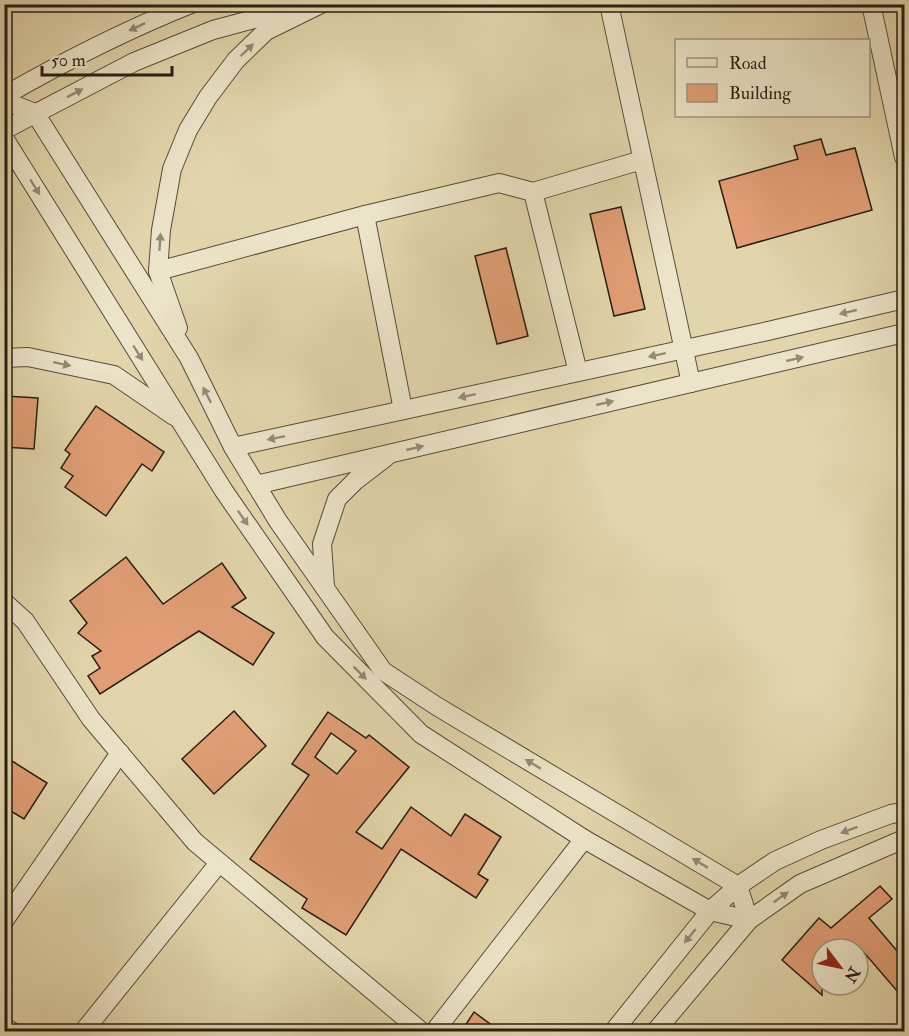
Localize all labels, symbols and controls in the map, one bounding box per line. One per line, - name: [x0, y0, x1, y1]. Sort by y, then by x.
- one-way arrow: [128, 22, 145, 31]
- scale bar: [42, 39, 172, 77]
- legend: [675, 39, 870, 117]
- one-way arrow: [239, 43, 253, 57]
- text: 50 m: [51, 49, 86, 72]
- text: Road: [729, 52, 767, 75]
- text: Building: [729, 82, 792, 105]
- one-way arrow: [66, 88, 83, 97]
- one-way arrow: [30, 179, 41, 196]
- one-way arrow: [156, 232, 165, 251]
- one-way arrow: [838, 308, 857, 318]
- one-way arrow: [133, 345, 144, 361]
- one-way arrow: [647, 351, 666, 360]
- one-way arrow: [786, 354, 805, 363]
- one-way arrow: [53, 360, 72, 369]
- one-way arrow: [202, 386, 212, 403]
- one-way arrow: [457, 392, 476, 402]
- one-way arrow: [596, 398, 614, 408]
- one-way arrow: [266, 434, 285, 443]
- one-way arrow: [406, 442, 424, 452]
- one-way arrow: [237, 509, 249, 525]
- one-way arrow: [353, 665, 367, 679]
- one-way arrow: [524, 759, 541, 769]
- one-way arrow: [840, 826, 858, 835]
- one-way arrow: [692, 858, 708, 869]
- one-way arrow: [772, 891, 788, 903]
- one-way arrow: [683, 928, 696, 944]
- north arrow: [810, 937, 870, 997]
- text: N: [839, 962, 865, 986]

